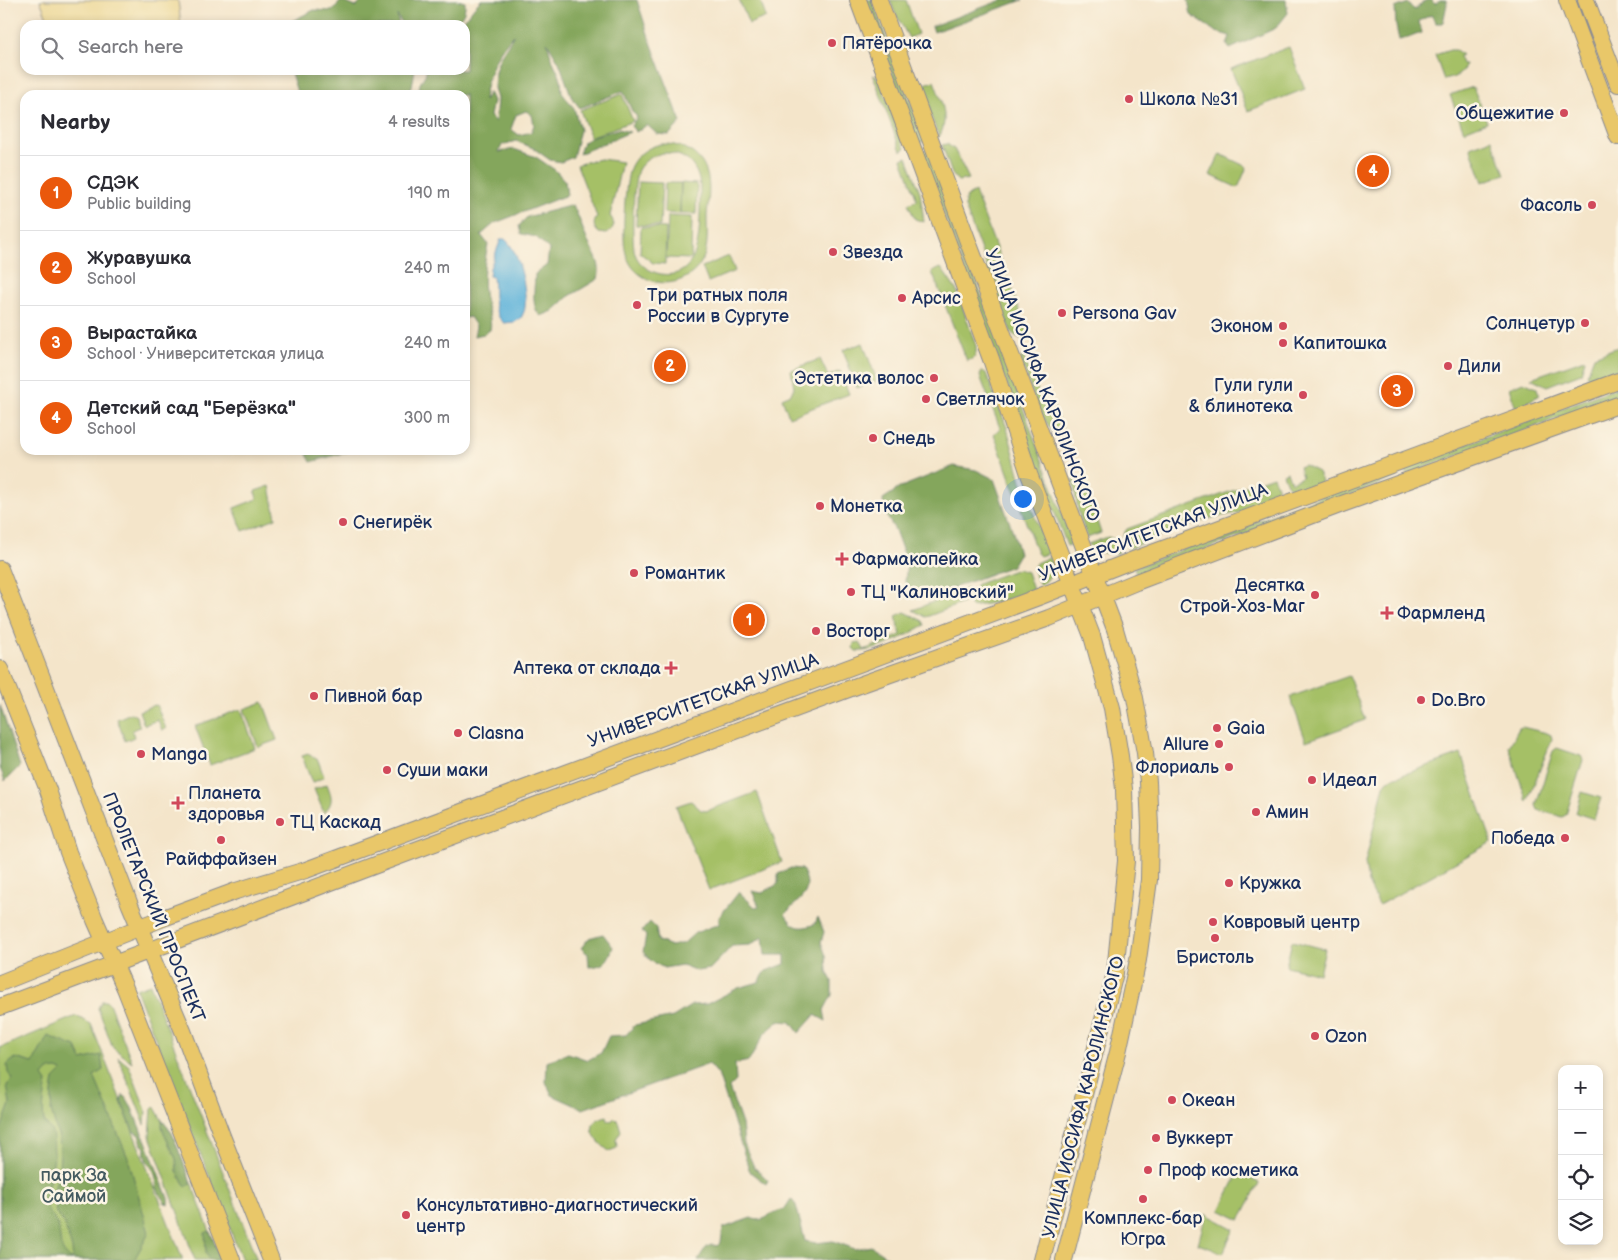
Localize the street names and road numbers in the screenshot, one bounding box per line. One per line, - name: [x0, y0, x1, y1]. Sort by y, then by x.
- street label: УЛИЦА ИОСИФА КАРОЛИНСКОГО: [981, 246, 1104, 525]
- street label: УНИВЕРСИТЕТСКАЯ УЛИЦА: [1036, 479, 1271, 586]
- street label: УНИВЕРСИТЕТСКАЯ УЛИЦА: [585, 649, 821, 752]
- street label: ПРОЛЕТАРСКИЙ ПРОСПЕКТ: [98, 789, 210, 1026]
- street label: УЛИЦА ИОСИФА КАРОЛИНСКОГО: [1038, 954, 1129, 1241]

